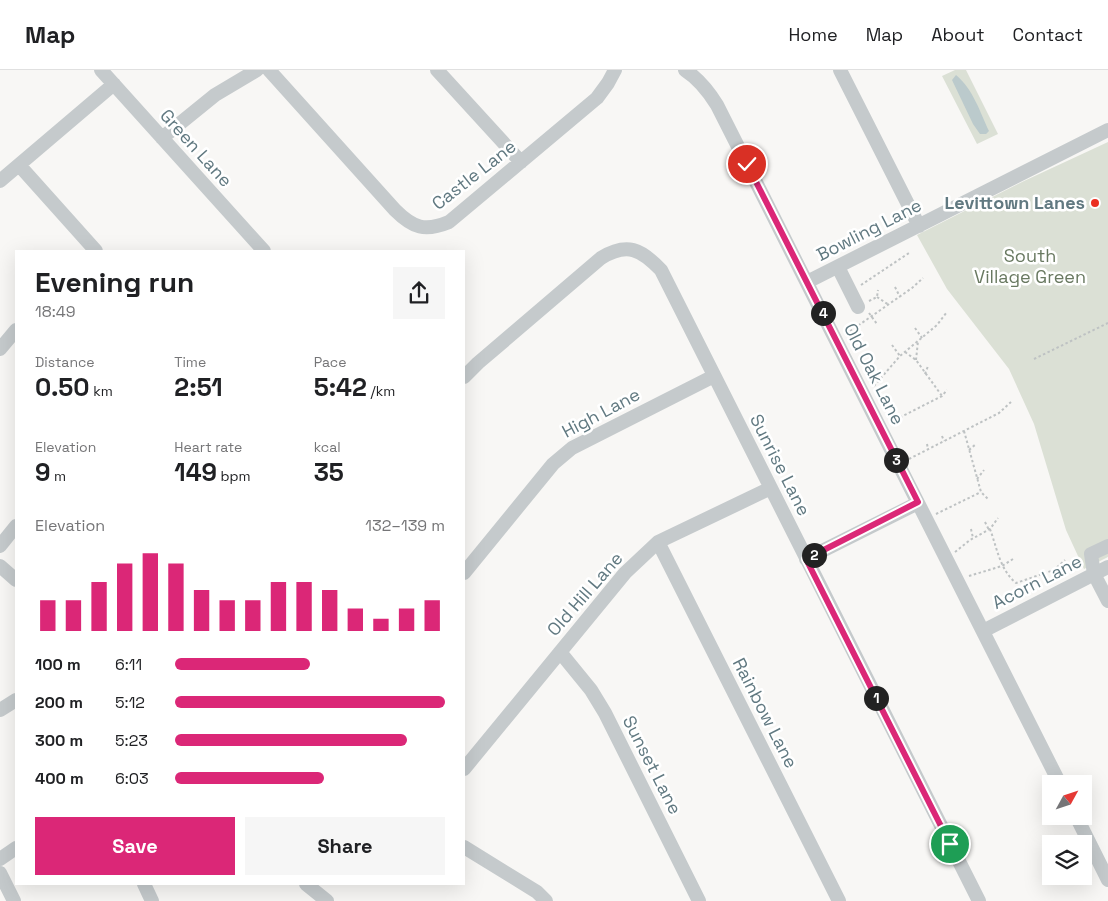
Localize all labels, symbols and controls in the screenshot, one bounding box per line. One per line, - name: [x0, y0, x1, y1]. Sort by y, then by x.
- text: Map: [25, 19, 75, 50]
- text: Home: [789, 23, 838, 46]
- text: Map: [866, 23, 903, 46]
- text: About: [931, 23, 985, 46]
- text: Contact: [1013, 23, 1083, 46]
- street label: Green Lane: [155, 104, 237, 191]
- street label: Castle Lane: [427, 134, 521, 215]
- pin: [726, 143, 768, 185]
- icon: check: [733, 150, 761, 178]
- place label: Levittown Lanes: [945, 191, 1085, 214]
- street label: Bowling Lane: [812, 193, 925, 266]
- marker: Levittown Lanes: [1089, 197, 1101, 209]
- park label: South Village Green: [974, 244, 1086, 288]
- text: Evening run: [35, 264, 194, 300]
- button: share: [393, 267, 445, 319]
- pin: 4: [810, 300, 836, 326]
- text: 18:49: [35, 301, 76, 322]
- text: 4: [819, 304, 828, 322]
- street label: Old Oak Lane: [839, 319, 910, 429]
- text: Distance: [35, 353, 95, 371]
- text: Time: [174, 353, 206, 371]
- text: Pace: [314, 353, 346, 371]
- text: 0.50: [35, 371, 90, 403]
- text: 2:51: [174, 371, 222, 403]
- text: 5:42: [314, 371, 367, 403]
- text: km: [90, 382, 113, 400]
- text: /km: [367, 382, 395, 400]
- street label: High Lane: [558, 382, 644, 443]
- street label: Sunrise Lane: [745, 410, 816, 519]
- text: Elevation: [35, 438, 96, 456]
- text: Heart rate: [174, 438, 242, 456]
- text: kcal: [314, 438, 341, 456]
- pin: 3: [884, 448, 908, 472]
- text: 3: [892, 451, 901, 469]
- text: 9: [35, 456, 50, 488]
- text: 149: [174, 456, 217, 488]
- text: 35: [314, 456, 344, 488]
- text: m: [50, 467, 66, 485]
- text: bpm: [217, 467, 251, 485]
- text: Elevation: [35, 515, 105, 536]
- text: 132–139 m: [365, 515, 445, 536]
- pin: 2: [802, 542, 826, 568]
- text: 2: [810, 546, 819, 564]
- street label: Old Hill Lane: [542, 547, 627, 641]
- street label: Acorn Lane: [988, 549, 1085, 614]
- text: 100 m: [35, 654, 81, 675]
- text: 6:11: [115, 654, 142, 675]
- street label: Rainbow Lane: [728, 654, 803, 772]
- pin: 1: [864, 686, 888, 710]
- text: 1: [873, 689, 880, 707]
- text: 200 m: [35, 692, 83, 713]
- text: 5:12: [115, 692, 145, 713]
- street label: Sunset Lane: [618, 712, 687, 818]
- text: 300 m: [35, 730, 83, 751]
- text: 5:23: [115, 730, 148, 751]
- text: 400 m: [35, 768, 84, 789]
- text: 6:03: [115, 768, 149, 789]
- north arrow: [1042, 775, 1092, 825]
- map controls: [1042, 775, 1092, 885]
- button: Save: [35, 817, 235, 875]
- button: Share: [245, 817, 445, 875]
- pin: [929, 823, 971, 865]
- icon: arrive: [936, 830, 964, 858]
- button: layers: [1042, 835, 1092, 885]

